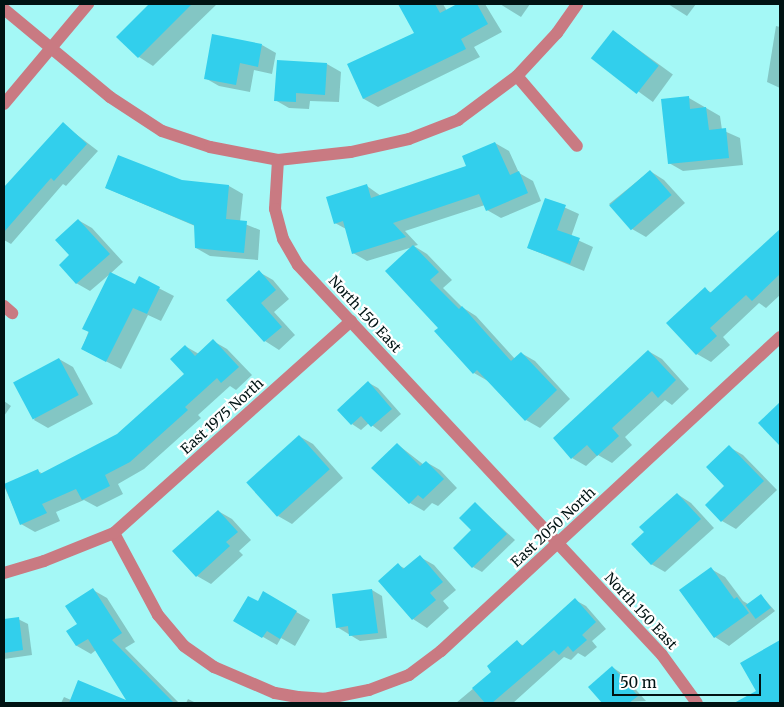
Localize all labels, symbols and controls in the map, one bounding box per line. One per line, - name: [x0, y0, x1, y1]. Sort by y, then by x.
- street label: North 150 East: [325, 272, 405, 356]
- street label: East 1975 North: [177, 375, 267, 457]
- street label: East 2050 North: [507, 484, 599, 570]
- street label: North 150 East: [601, 569, 681, 653]
- scale bar: [614, 664, 763, 696]
- text: 50 m: [620, 673, 657, 692]

